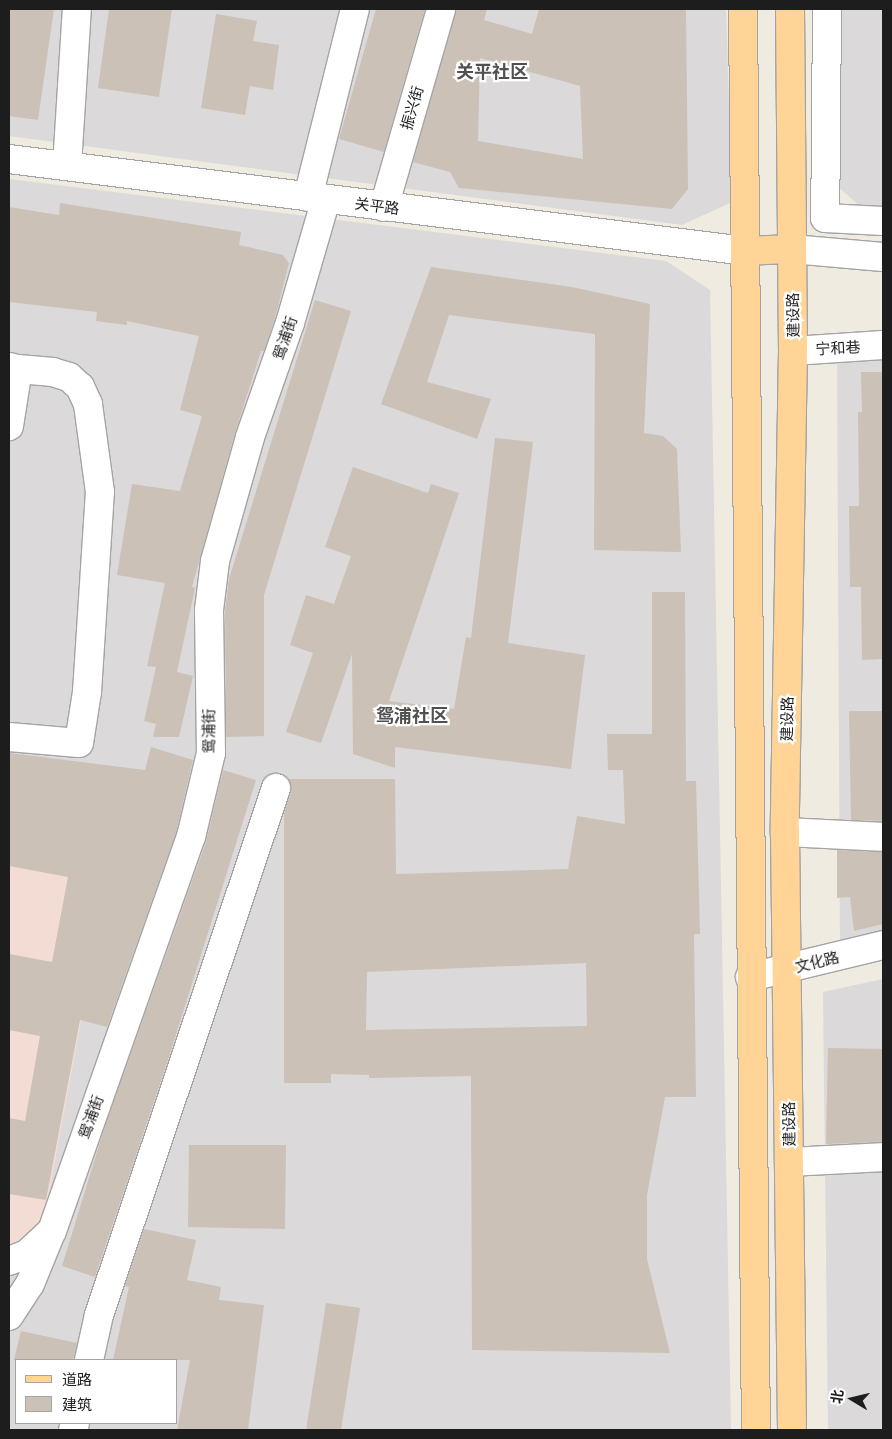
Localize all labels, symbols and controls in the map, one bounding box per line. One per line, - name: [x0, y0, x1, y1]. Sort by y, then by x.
- district label: 关平社区: [456, 61, 528, 83]
- street label: 振兴街: [397, 84, 427, 132]
- street label: 关平路: [354, 194, 400, 218]
- street label: 建设路: [784, 292, 802, 338]
- street label: 鸳浦街: [269, 314, 301, 362]
- street label: 宁和巷: [815, 338, 861, 358]
- street label: 建设路: [778, 696, 796, 742]
- district label: 鸳浦社区: [376, 705, 448, 727]
- street label: 鸳浦街: [200, 709, 218, 753]
- street label: 文化路: [793, 948, 841, 976]
- street label: 鸳浦街: [75, 1093, 107, 1141]
- street label: 建设路: [780, 1101, 798, 1147]
- legend: [15, 1359, 178, 1424]
- text: 道路: [62, 1370, 92, 1389]
- north arrow: [827, 1374, 877, 1424]
- text: 北: [827, 1388, 847, 1405]
- text: 建筑: [62, 1395, 92, 1414]

